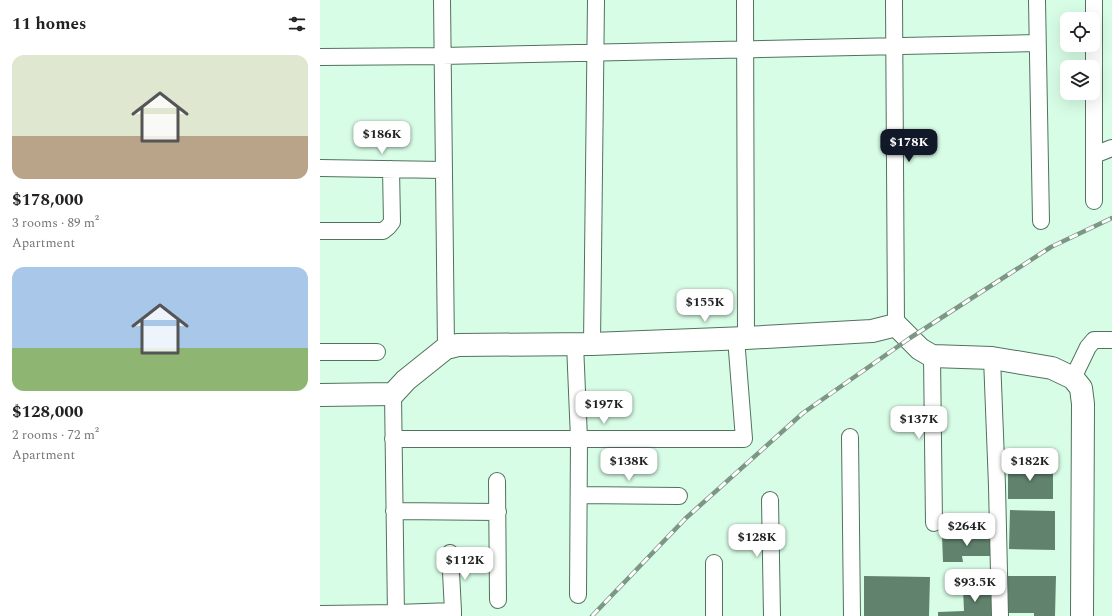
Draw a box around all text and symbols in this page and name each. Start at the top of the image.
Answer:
text: 11 homes [12,11,86,37]
map controls [1060,12,1100,100]
button: locate [1060,12,1100,52]
icon: filters [286,13,308,35]
button: layers [1060,60,1100,100]
icon: home [124,81,196,153]
pin: $186K [354,121,410,155]
text: $186K [362,124,402,144]
pin: $178K [881,129,937,163]
text: $178K [889,132,929,152]
text: $178,000 [12,187,83,213]
text: 3 rooms · 89 m² [12,213,99,233]
text: Apartment [12,233,75,253]
pin: $155K [677,289,733,323]
text: $155K [685,292,725,312]
icon: home [124,293,196,365]
pin: $197K [576,391,632,425]
text: $197K [584,394,624,414]
text: $128,000 [12,399,83,425]
pin: $137K [891,406,947,440]
text: $137K [899,409,939,429]
text: 2 rooms · 72 m² [12,425,99,445]
text: Apartment [12,445,75,465]
pin: $138K [601,448,657,482]
pin: $182K [1002,448,1058,482]
text: $138K [609,451,649,471]
text: $182K [1010,451,1050,471]
pin: $264K [939,513,995,547]
text: $264K [947,516,987,536]
pin: $128K [729,524,785,558]
text: $128K [737,527,777,547]
pin: $112K [437,547,493,581]
text: $112K [445,550,485,570]
pin: $93.5K [942,569,1008,603]
text: $93.5K [954,572,996,592]

